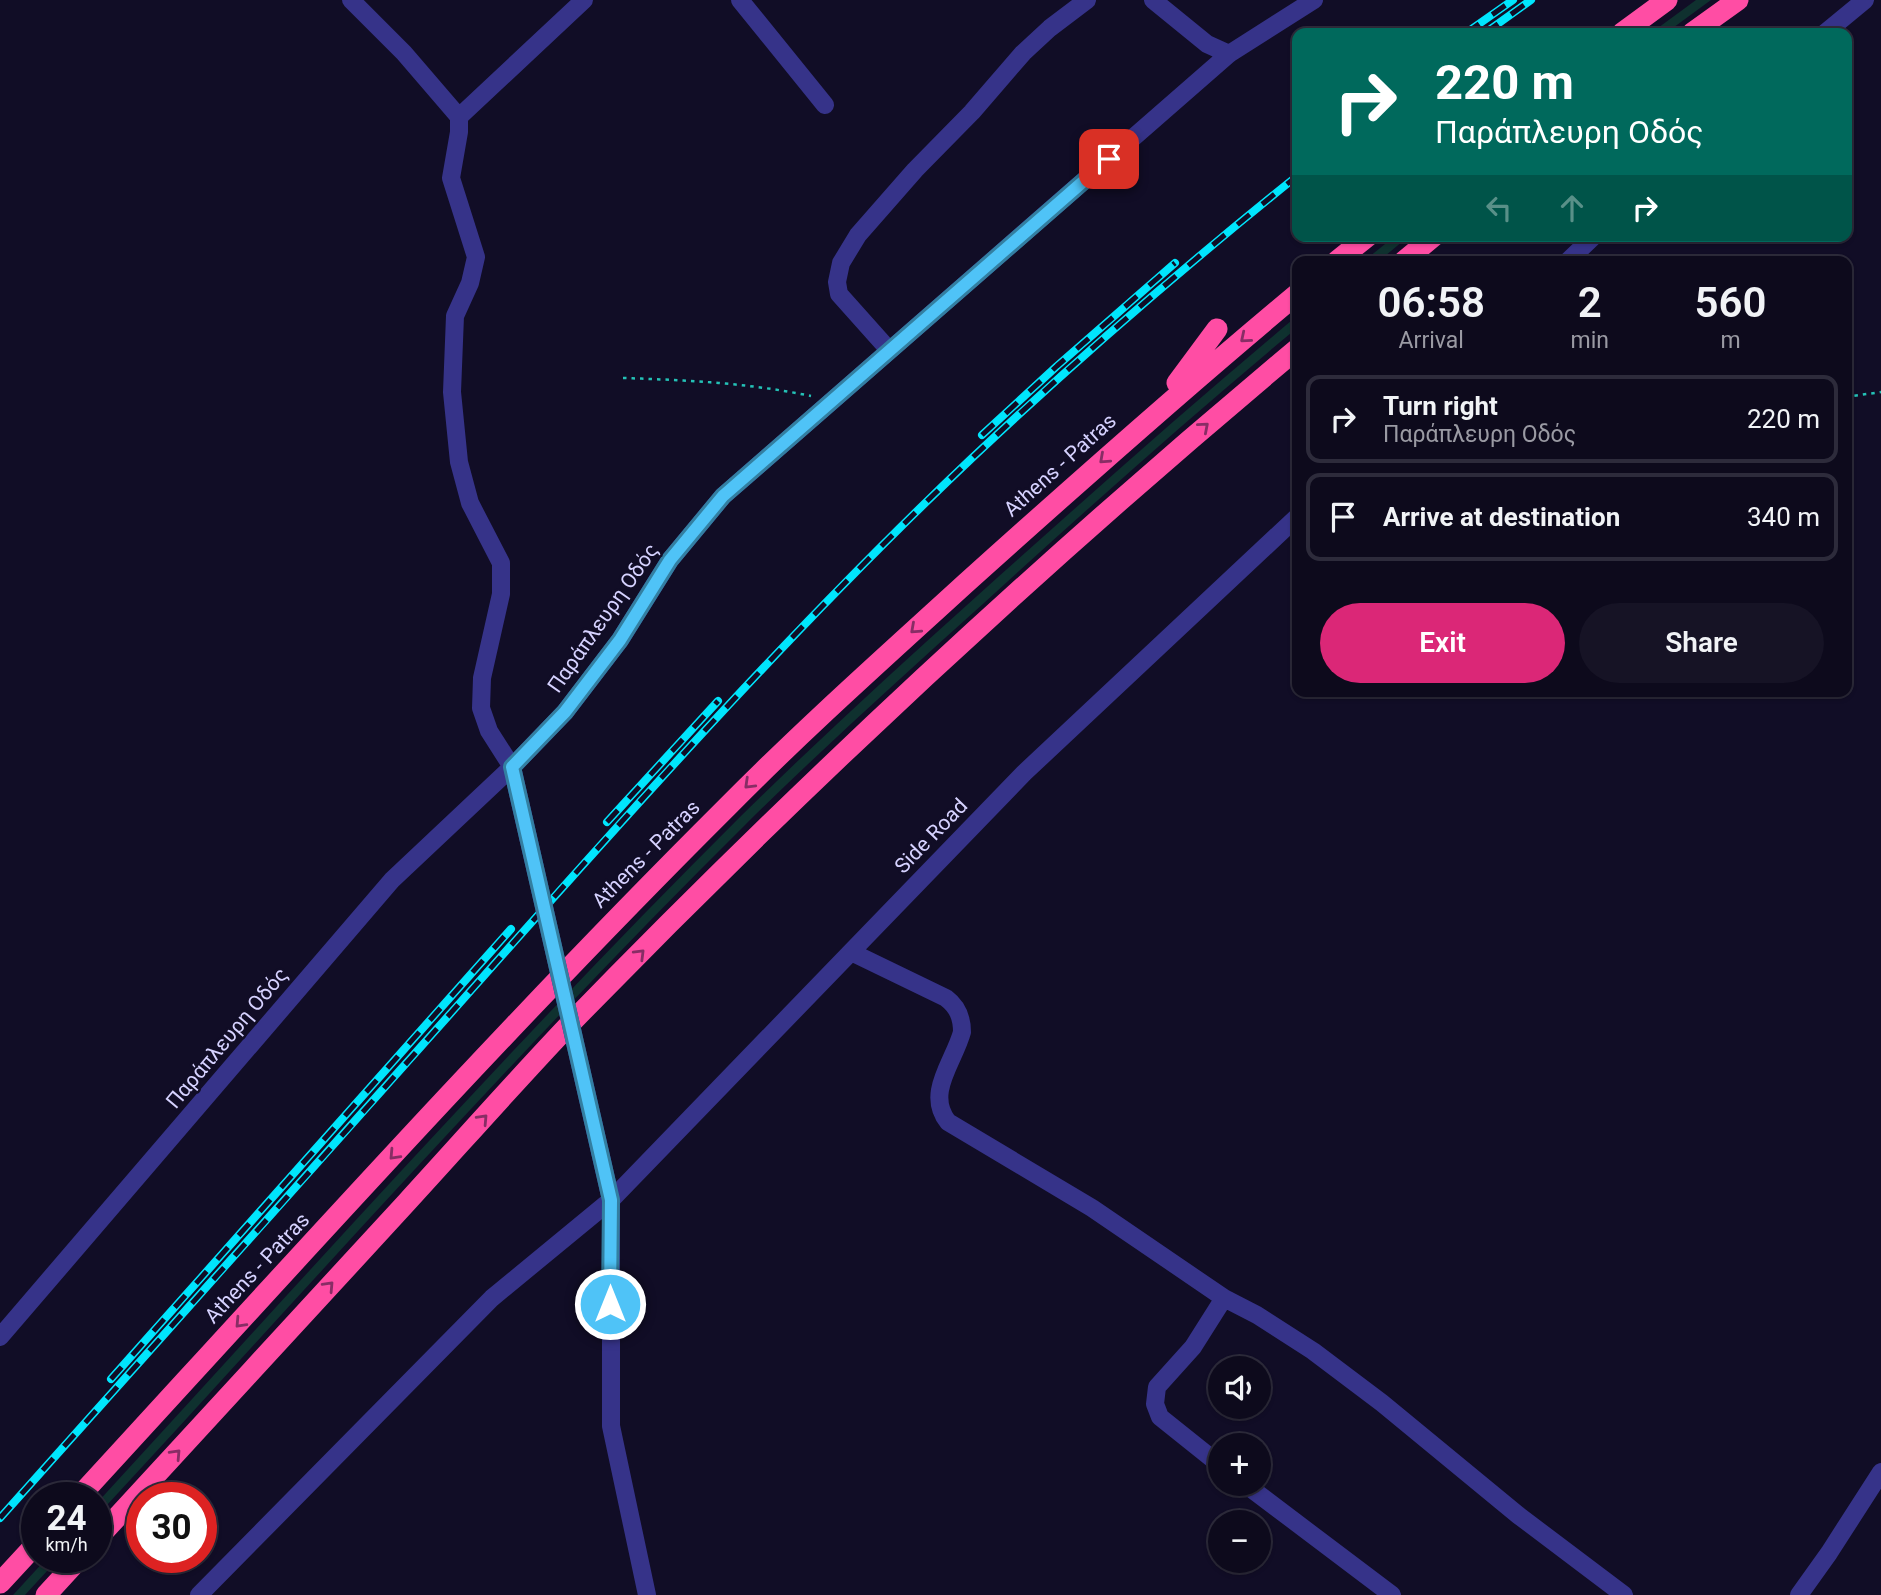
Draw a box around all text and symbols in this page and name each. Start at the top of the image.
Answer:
text: 220 m [1435,54,1574,111]
icon: right [1320,56,1411,147]
text: Παράπλευρη Οδός [1435,113,1704,151]
pin [1079,129,1139,189]
icon: arrive [1090,140,1128,178]
icon: left [1480,189,1518,227]
icon: ahead [1553,189,1591,227]
icon: right [1626,189,1664,227]
text: 06:58 [1378,278,1485,327]
text: 2 [1578,278,1602,327]
text: 560 [1694,278,1766,327]
text: Arrival [1399,327,1464,354]
text: min [1570,327,1609,354]
text: m [1720,327,1741,354]
one-way arrow [1240,330,1253,342]
text: Turn right [1383,391,1498,421]
icon: right [1324,400,1362,438]
text: 220 m [1747,404,1820,434]
street label: Athens - Patras [999,409,1121,521]
text: Παράπλευρη Οδός [1383,421,1576,448]
one-way arrow [1196,423,1209,435]
one-way arrow [1099,450,1112,463]
icon: arrive [1324,498,1362,536]
text: Arrive at destination [1383,502,1620,532]
text: 340 m [1747,502,1820,532]
street label: Παράπλευρη Οδός [543,539,663,697]
button: Exit [1320,603,1565,683]
button: Share [1579,603,1824,683]
one-way arrow [910,621,923,633]
one-way arrow [745,776,758,789]
street label: Side Road [890,794,972,878]
street label: Athens - Patras [587,795,705,913]
one-way arrow [632,949,645,962]
street label: Παράπλευρη Οδός [161,963,293,1113]
one-way arrow [475,1114,488,1127]
one-way arrow [389,1147,402,1160]
street label: Athens - Patras [200,1208,314,1328]
position arrow [573,1267,647,1341]
one-way arrow [321,1281,334,1294]
one-way arrow [235,1315,248,1328]
map controls [1208,1356,1271,1573]
button: sound [1208,1356,1271,1419]
button: + [1208,1433,1271,1496]
one-way arrow [167,1449,180,1462]
speed limit sign: 30 [126,1482,217,1573]
text: 24 [46,1498,87,1539]
button: − [1208,1510,1271,1573]
text: km/h [45,1534,88,1555]

